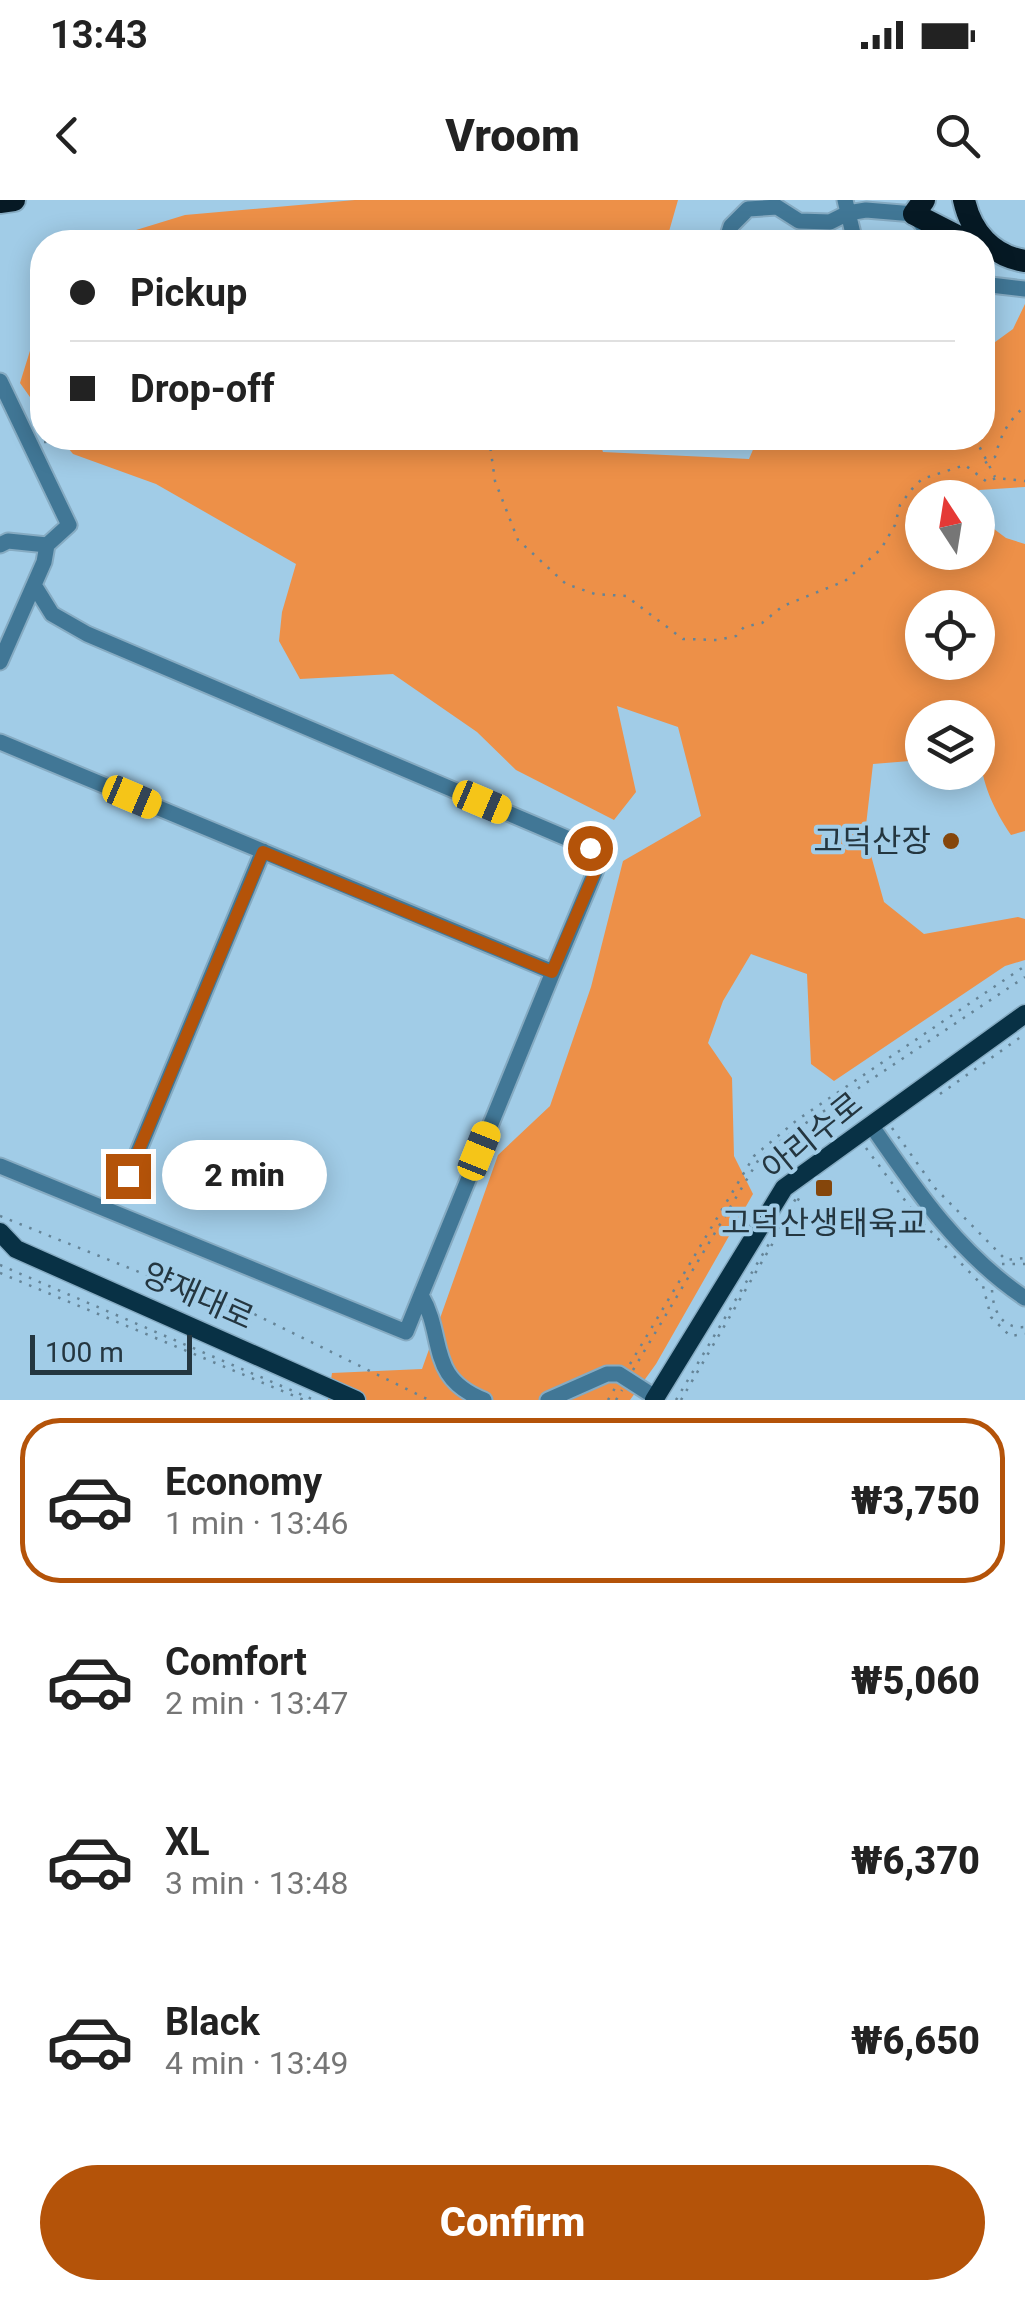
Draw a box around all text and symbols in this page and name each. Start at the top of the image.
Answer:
text: 13:43 [50,13,148,57]
icon: back [40,108,95,163]
icon: search [930,108,985,163]
text: Vroom [445,109,580,162]
text: Pickup [130,271,247,315]
text: Drop-off [130,367,275,411]
north arrow [905,480,995,570]
map controls [905,480,995,790]
button: locate [905,590,995,680]
button: layers [905,700,995,790]
car [99,771,165,823]
car [449,776,515,828]
place label: 고덕산장 [813,822,931,860]
route start [568,826,613,871]
marker: 고덕산장 [940,830,962,852]
street label: 아리수로 [754,1084,870,1188]
car [454,1118,504,1184]
callout: 2 min [163,1141,328,1211]
route end [106,1154,151,1199]
text: 2 min [204,1156,285,1194]
marker: 고덕산생태육교 [813,1177,835,1199]
place label: 고덕산생태육교 [721,1204,927,1242]
street label: 양재대로 [136,1255,260,1337]
scale bar [30,1330,192,1374]
text: 100 m [45,1336,124,1369]
icon: car [45,1456,135,1546]
text: Economy [165,1460,322,1504]
text: ₩3,750 [851,1479,980,1523]
text: 1 min · 13:46 [165,1504,348,1542]
icon: car [45,1636,135,1726]
text: Comfort [165,1640,307,1684]
text: ₩5,060 [851,1659,980,1703]
text: 2 min · 13:47 [165,1684,348,1722]
icon: car [45,1816,135,1906]
text: XL [165,1820,210,1864]
text: ₩6,370 [851,1839,980,1883]
text: 3 min · 13:48 [165,1864,348,1902]
icon: car [45,1996,135,2086]
text: Black [165,2000,260,2044]
text: ₩6,650 [851,2019,980,2063]
text: 4 min · 13:49 [165,2044,348,2082]
button: Confirm [40,2165,985,2280]

